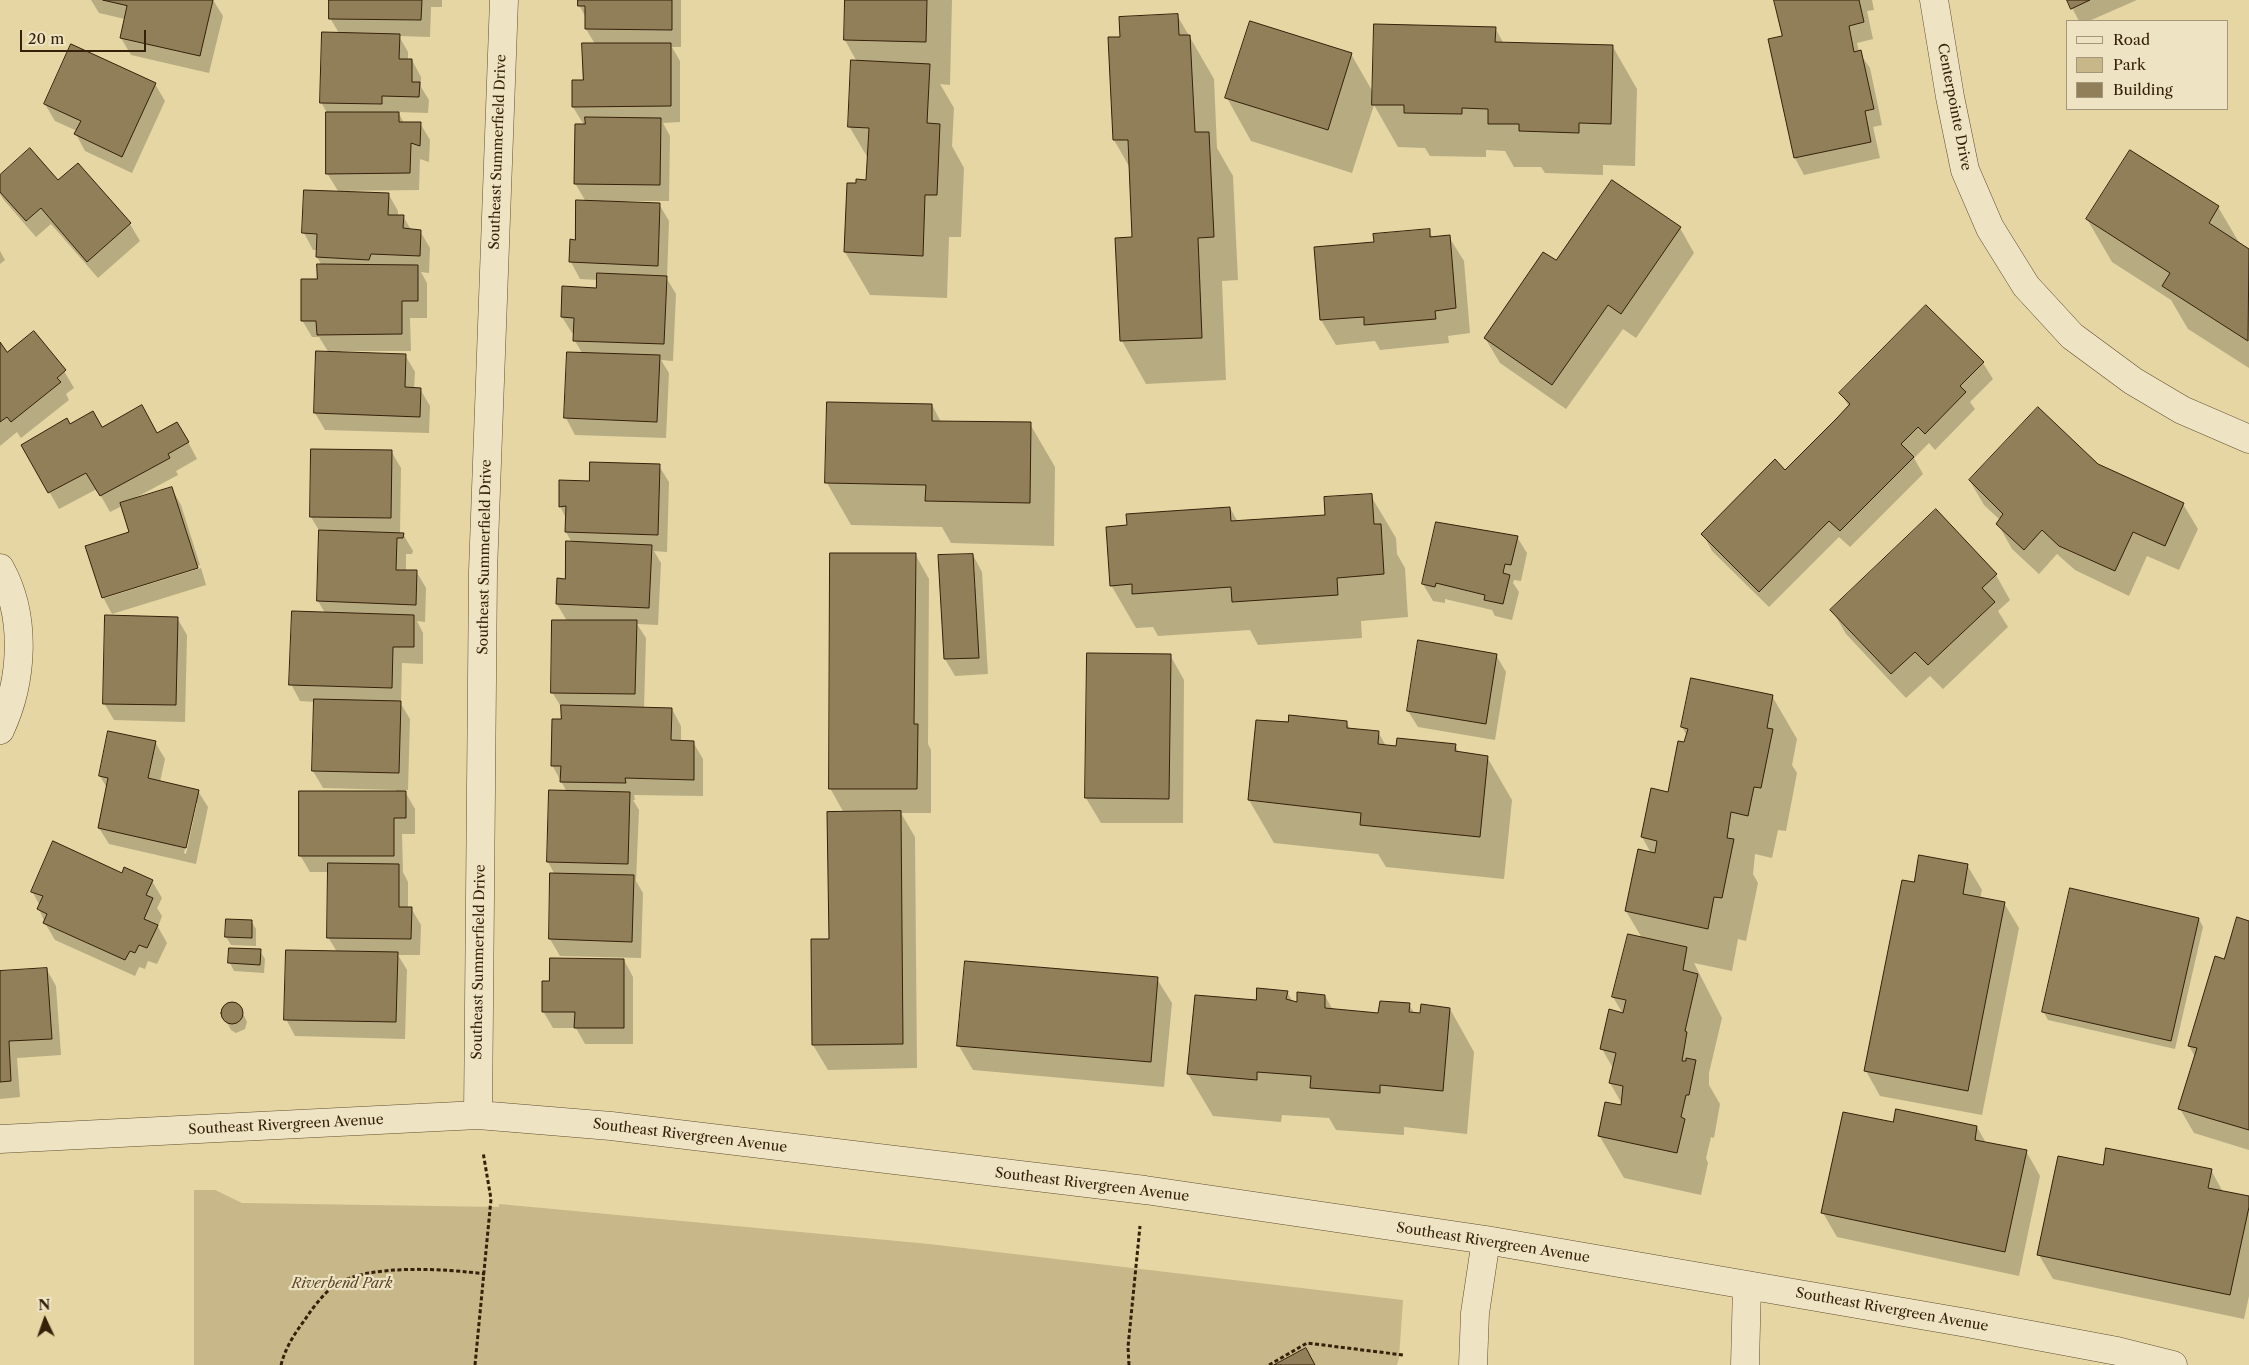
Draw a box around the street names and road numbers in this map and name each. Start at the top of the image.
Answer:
street label: Centerpointe Drive [1933,42,1975,172]
street label: Southeast Summerfield Drive [486,54,510,250]
street label: Southeast Summerfield Drive [475,459,495,655]
street label: Southeast Summerfield Drive [469,864,489,1060]
street label: Southeast Rivergreen Avenue [188,1111,384,1139]
street label: Southeast Rivergreen Avenue [592,1116,788,1156]
street label: Southeast Rivergreen Avenue [994,1165,1190,1205]
street label: Southeast Rivergreen Avenue [1395,1219,1591,1267]
street label: Southeast Rivergreen Avenue [1794,1285,1990,1335]

